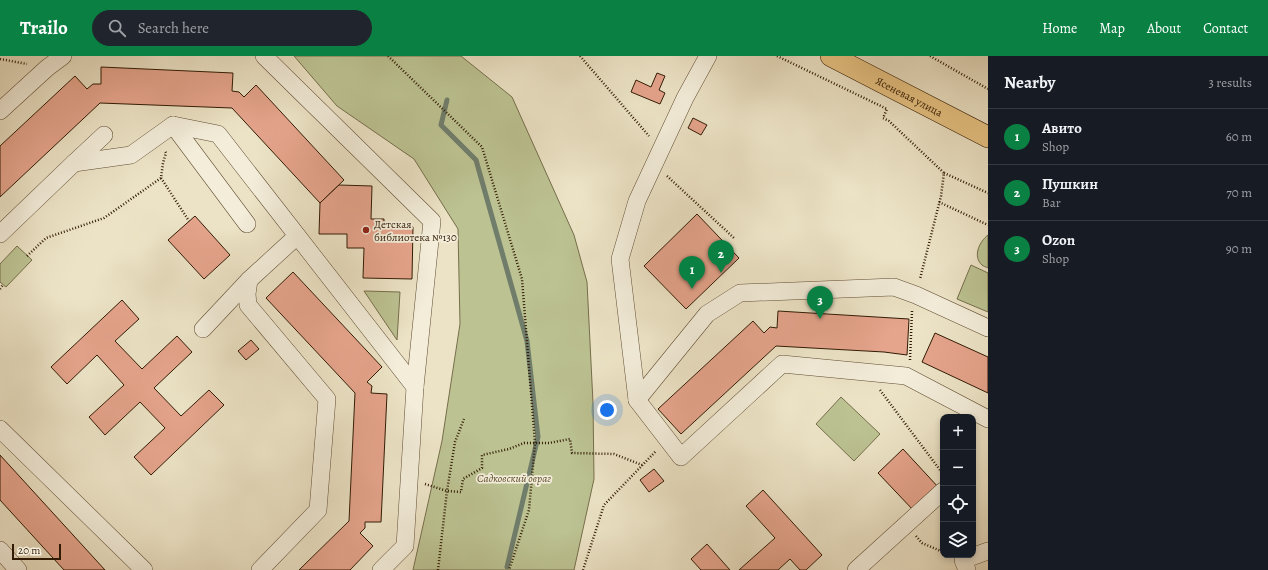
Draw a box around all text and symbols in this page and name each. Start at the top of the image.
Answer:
search box [92,10,372,46]
text: Trailo [20,15,68,41]
icon: search [106,17,128,39]
text: Search here [138,18,209,38]
text: Home [1042,19,1077,38]
text: Map [1099,19,1125,38]
text: About [1147,19,1181,38]
text: Contact [1203,19,1248,38]
text: Nearby [1004,71,1055,94]
street label: Ясеневая улица [873,73,946,120]
text: 3 results [1208,74,1252,91]
text: Авито [1042,118,1082,138]
text: 1 [1015,128,1019,145]
text: 60 m [1226,128,1252,145]
text: Shop [1042,138,1069,155]
text: Пушкин [1042,174,1098,194]
text: 2 [1014,184,1020,201]
text: 70 m [1226,184,1252,201]
text: Bar [1042,194,1061,211]
place label: Детская библиотека №130 [374,217,457,245]
marker: Детская библиотека №130 [361,225,371,235]
text: Ozon [1042,230,1075,250]
pin: 2 [708,240,734,273]
text: 3 [1014,240,1020,257]
text: 90 m [1226,240,1252,257]
text: Shop [1042,250,1069,267]
pin: 1 [679,256,705,289]
pin: 3 [807,286,833,319]
your location [597,400,617,420]
map controls [940,414,976,558]
button: + [940,414,976,450]
button: − [940,450,976,486]
park label: Садковский овраг [477,471,551,486]
button: locate [940,486,976,522]
button: layers [940,522,976,558]
scale bar [12,542,61,561]
text: 20 m [18,543,40,558]

